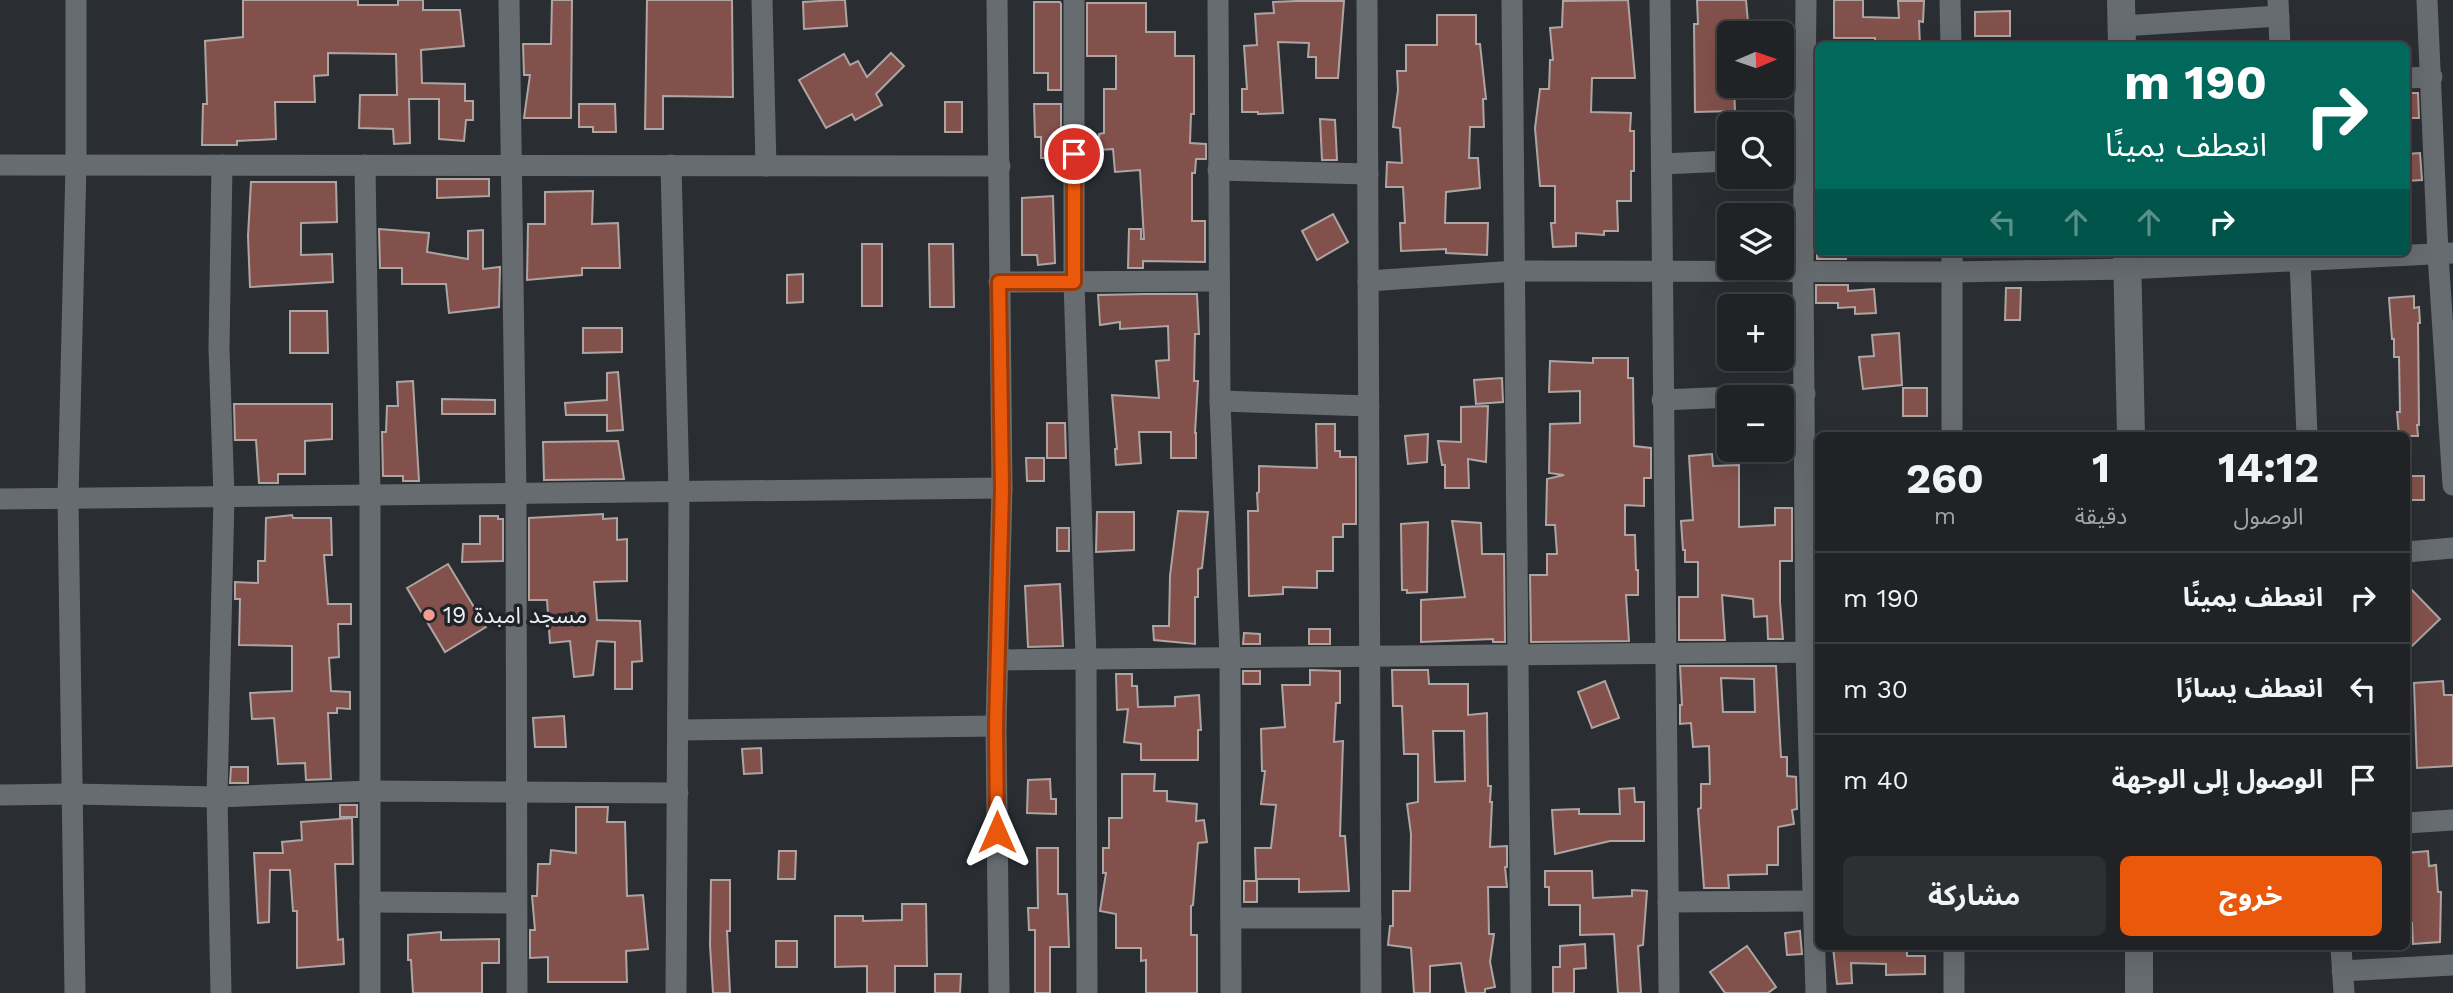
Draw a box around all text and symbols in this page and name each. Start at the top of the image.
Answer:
north arrow [1717,21,1794,98]
map controls [1717,21,1794,462]
text: 190 m [2124,53,2267,111]
icon: right [2291,70,2382,161]
button: search [1717,112,1794,189]
pin [1044,124,1104,184]
text: انعطف يمينًا [2105,126,2267,164]
icon: arrive [1055,135,1093,173]
button: layers [1717,203,1794,280]
icon: left [1984,203,2022,241]
icon: ahead [2057,203,2095,241]
icon: ahead [2130,203,2168,241]
icon: right [2203,203,2241,241]
button: + [1717,294,1794,371]
button: − [1717,385,1794,462]
text: 1 [2092,443,2110,492]
text: 14:12 [2218,443,2319,492]
text: 260 [1906,454,1984,503]
text: m [1934,503,1956,530]
text: دقيقة [2075,503,2127,530]
text: الوصول [2234,503,2304,530]
icon: right [2344,579,2382,617]
text: انعطف يمينًا [2183,582,2323,612]
text: 190 m [1843,583,1919,613]
place label: مسجد امبدة 19 [443,602,587,629]
marker: مسجد امبدة 19 [421,607,437,623]
icon: left [2344,670,2382,708]
text: انعطف يسارًا [2176,673,2323,703]
text: 30 m [1843,674,1908,704]
icon: arrive [2344,761,2382,799]
text: الوصول إلى الوجهة [2112,764,2323,794]
text: 40 m [1843,765,1909,795]
position arrow [960,795,1034,869]
button: مشاركة [1843,856,2106,936]
button: خروج [2120,856,2382,936]

